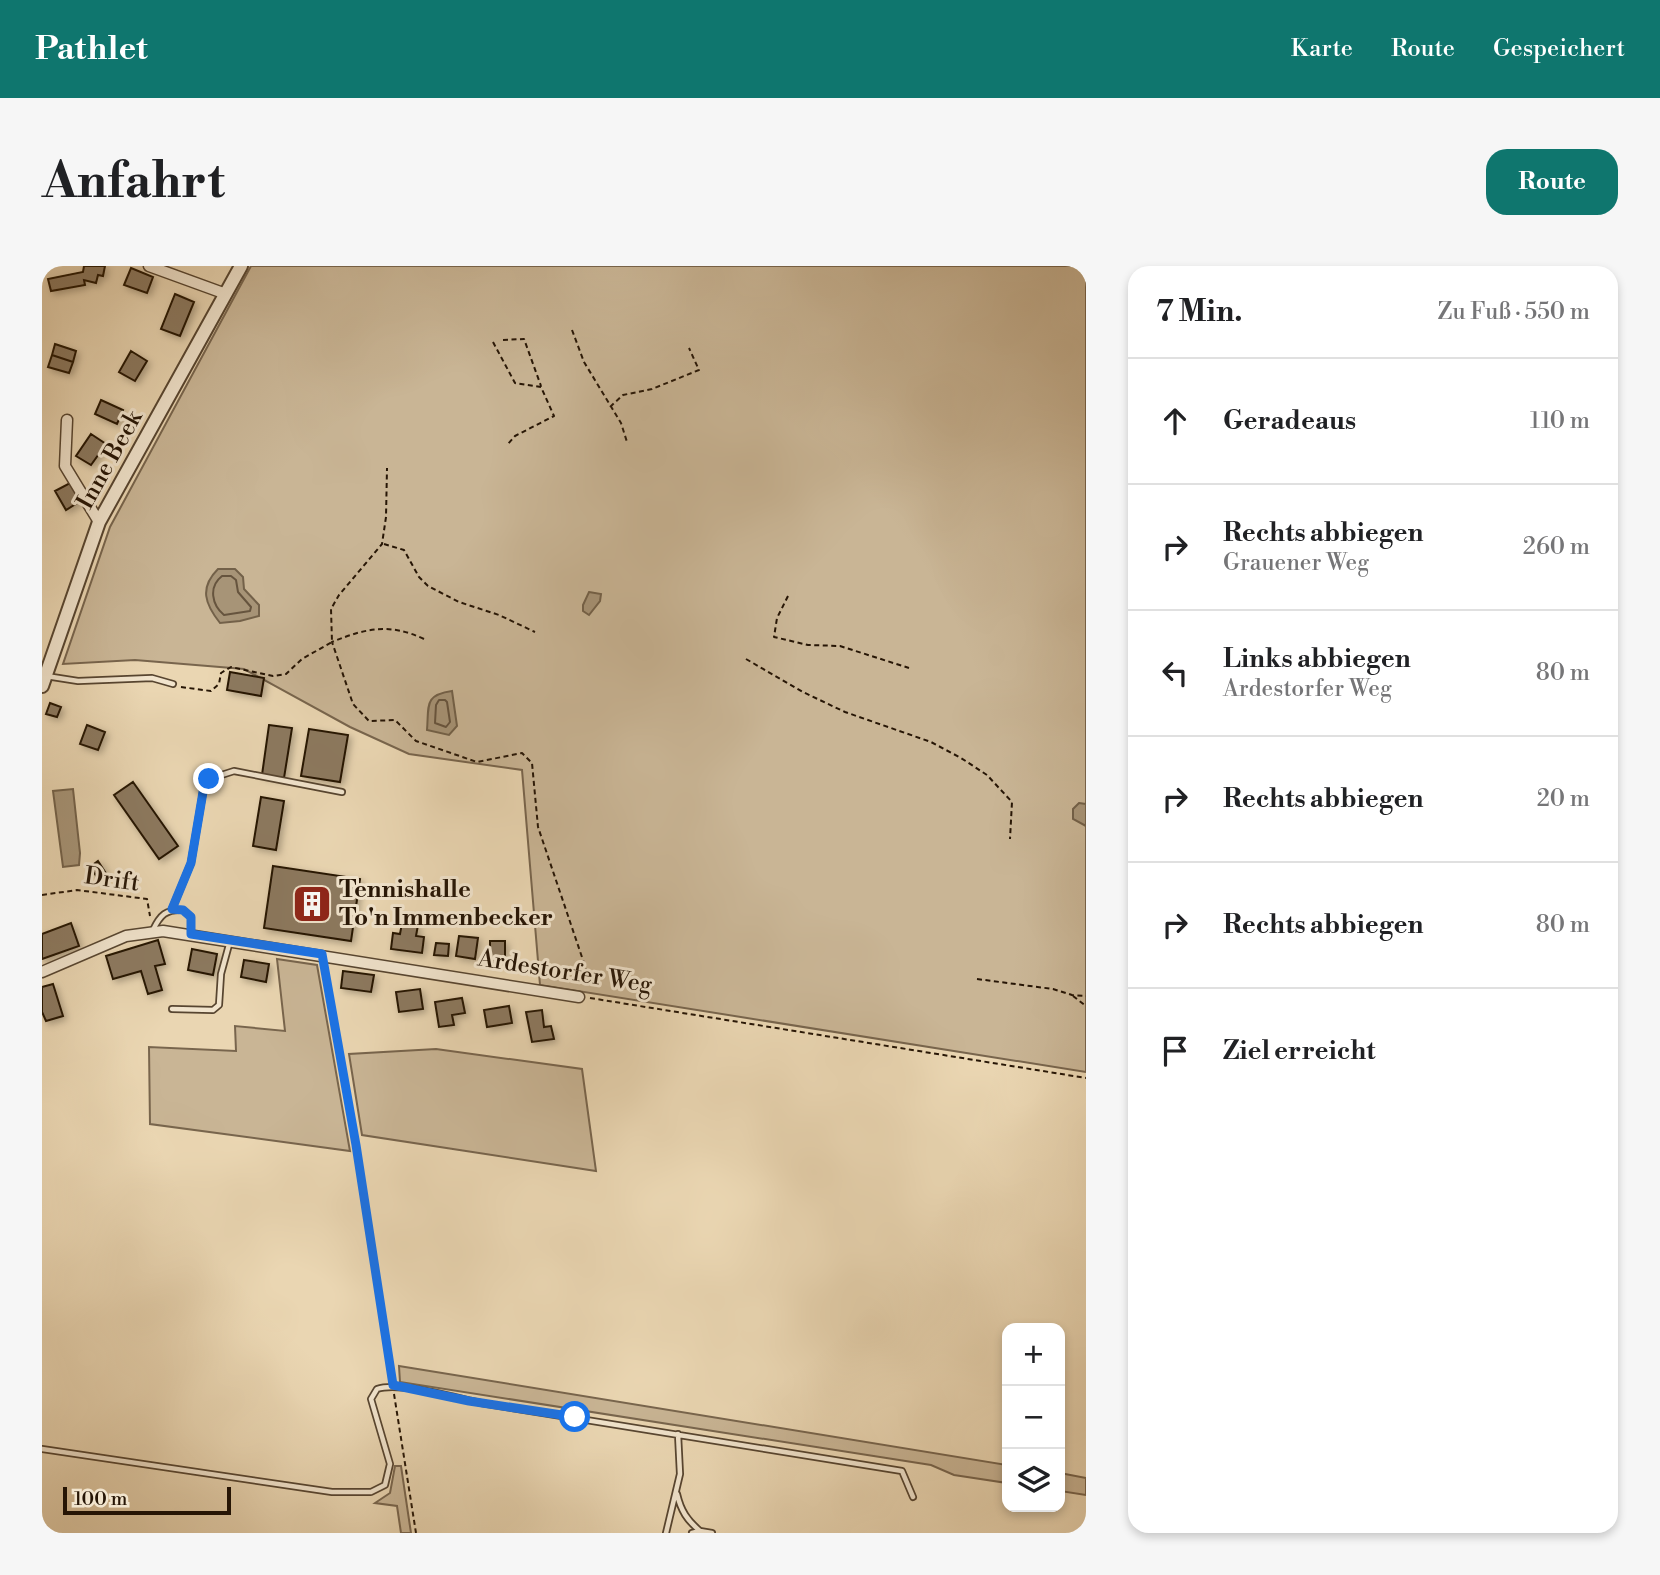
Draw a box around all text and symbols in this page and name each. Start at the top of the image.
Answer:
text: Pathlet [35,29,148,70]
text: Karte [1291,34,1353,64]
text: Route [1391,34,1455,64]
text: Gespeichert [1493,34,1625,64]
button: Route [1486,149,1618,215]
text: Anfahrt [42,152,225,213]
text: 7 Min. [1156,293,1243,331]
text: Zu Fuß · 550 m [1437,298,1590,326]
icon: ahead [1156,402,1194,440]
street label: Inne Beek [71,404,150,515]
text: Geradeaus [1223,405,1356,437]
text: 110 m [1530,407,1590,435]
text: Rechts abbiegen [1223,517,1423,549]
icon: right [1156,528,1194,566]
text: 260 m [1523,533,1590,561]
text: Grauener Weg [1223,549,1369,577]
text: Links abbiegen [1223,643,1411,675]
icon: left [1156,654,1194,692]
text: 80 m [1536,659,1590,687]
text: Ardestorfer Weg [1223,675,1392,703]
route end [193,763,224,794]
icon: right [1156,780,1194,818]
text: Rechts abbiegen [1223,783,1423,815]
text: 20 m [1537,785,1590,813]
street label: Drift [82,861,142,899]
place label: Tennishalle To'n Immenbecker [339,875,553,933]
building icon: Tennishalle To'n Immenbecker [291,883,333,925]
icon: right [1156,906,1194,944]
text: Rechts abbiegen [1223,909,1423,941]
text: 80 m [1536,911,1590,939]
street label: Ardestorfer Weg [475,943,655,1001]
icon: arrive [1156,1032,1194,1070]
text: Ziel erreicht [1223,1035,1375,1067]
map controls [1002,1323,1065,1512]
button: + [1002,1323,1065,1386]
button: − [1002,1386,1065,1449]
route start [559,1401,590,1432]
button: layers [1002,1449,1065,1512]
scale bar [63,1484,231,1516]
text: 100 m [74,1487,127,1511]

